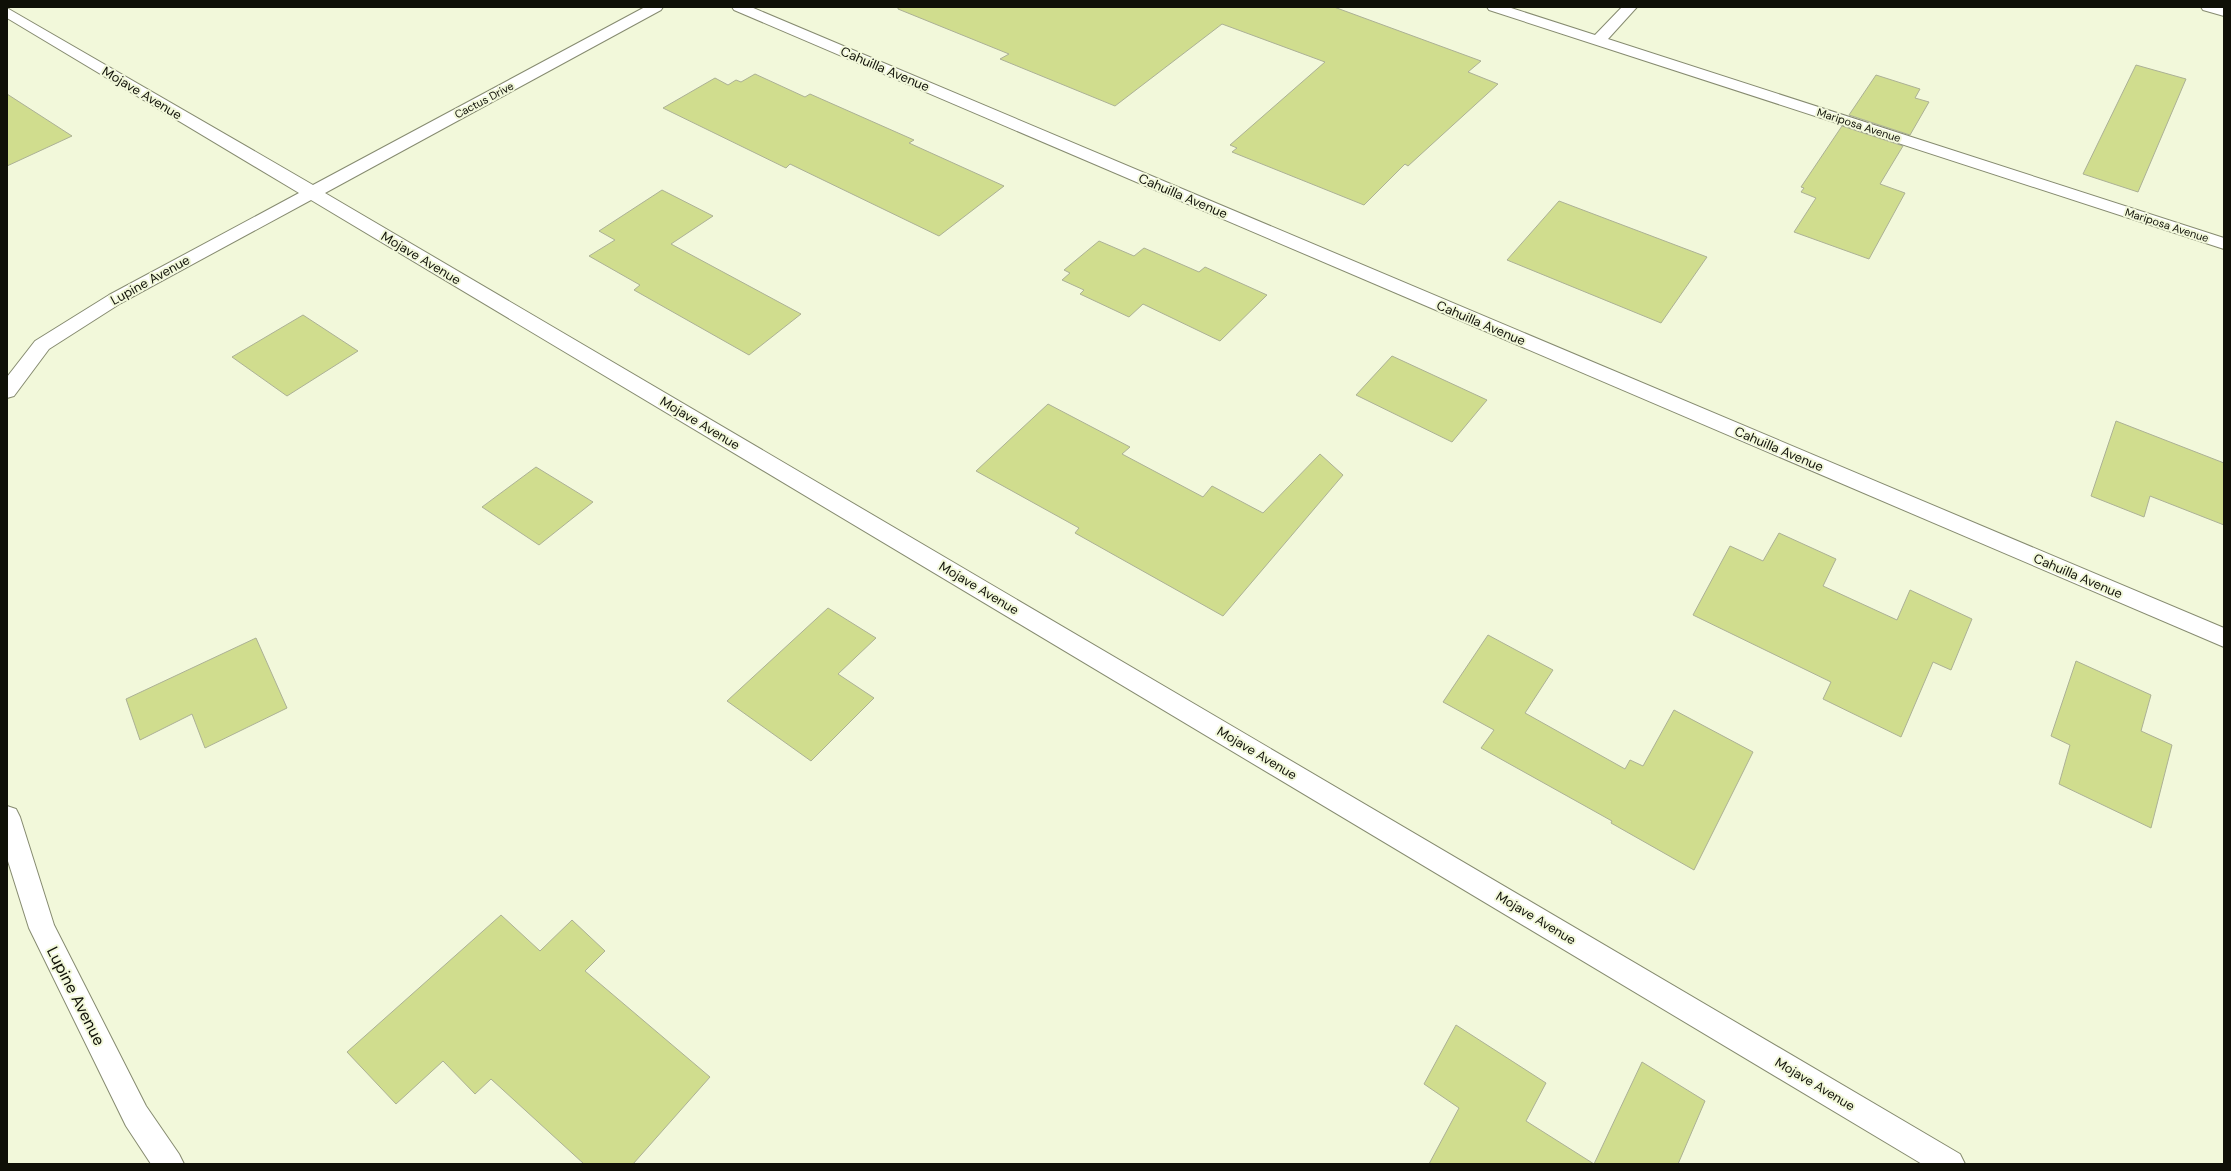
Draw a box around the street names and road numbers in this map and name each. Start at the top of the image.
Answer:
street label: Cahuilla Avenue [838,43,932,95]
street label: Mojave Avenue [99,62,185,124]
street label: Cactus Drive [452,79,516,121]
street label: Mariposa Avenue [1815,105,1903,145]
street label: Cahuilla Avenue [1136,170,1230,222]
street label: Mariposa Avenue [2123,205,2211,245]
street label: Mojave Avenue [378,227,464,289]
street label: Lupine Avenue [107,251,193,309]
street label: Cahuilla Avenue [1434,297,1528,349]
street label: Mojave Avenue [657,392,743,454]
street label: Cahuilla Avenue [1732,423,1826,475]
street label: Cahuilla Avenue [2031,550,2125,602]
street label: Mojave Avenue [936,557,1022,619]
street label: Mojave Avenue [1214,722,1300,784]
street label: Mojave Avenue [1493,887,1579,949]
street label: Lupine Avenue [42,943,110,1049]
street label: Mojave Avenue [1772,1053,1858,1115]

